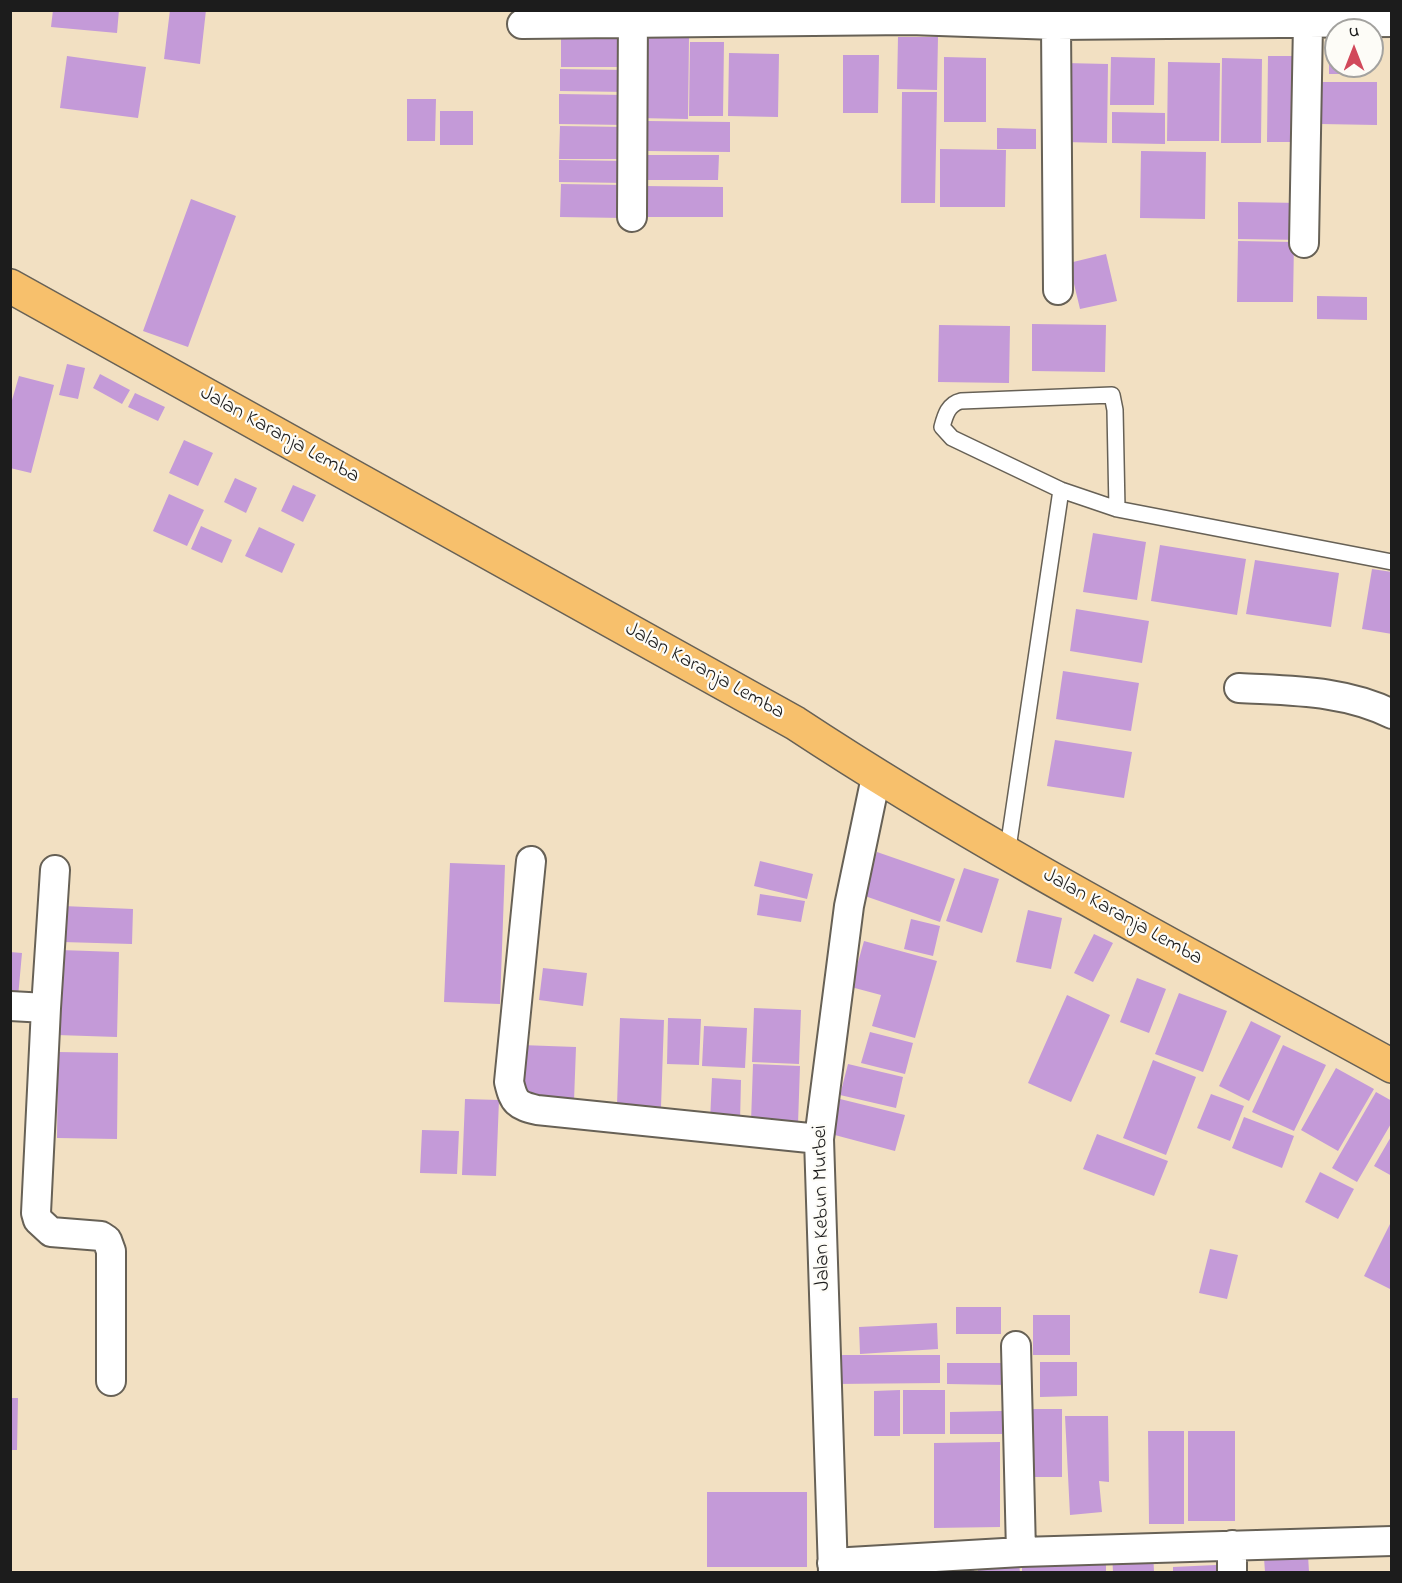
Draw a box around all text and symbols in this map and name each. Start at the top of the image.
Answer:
north arrow [1324,18,1384,78]
text: U [1349,20,1359,44]
street label: Jalan Karanja Lemba [195,382,363,490]
street label: Jalan Karanja Lemba [620,618,788,726]
street label: Jalan Karanja Lemba [1038,864,1206,972]
street label: Jalan Kebun Murbei [809,1125,837,1291]

